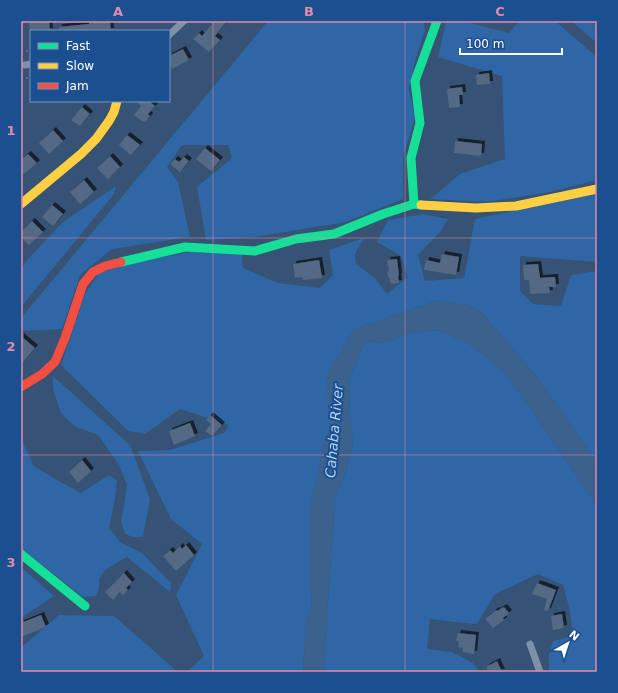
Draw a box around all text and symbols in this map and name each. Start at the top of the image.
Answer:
text: A [113,4,123,19]
text: B [304,4,314,19]
text: C [495,4,505,19]
legend [30,30,170,102]
scale bar [460,30,562,56]
text: 100 m [466,37,504,51]
text: Fast [66,39,90,53]
text: Slow [66,59,94,73]
text: Jam [65,79,89,93]
text: 1 [6,123,16,138]
text: 2 [6,339,16,354]
water label: Cahaba River [322,382,346,479]
text: 3 [6,555,16,570]
north arrow [548,623,588,663]
text: N [566,628,582,644]

